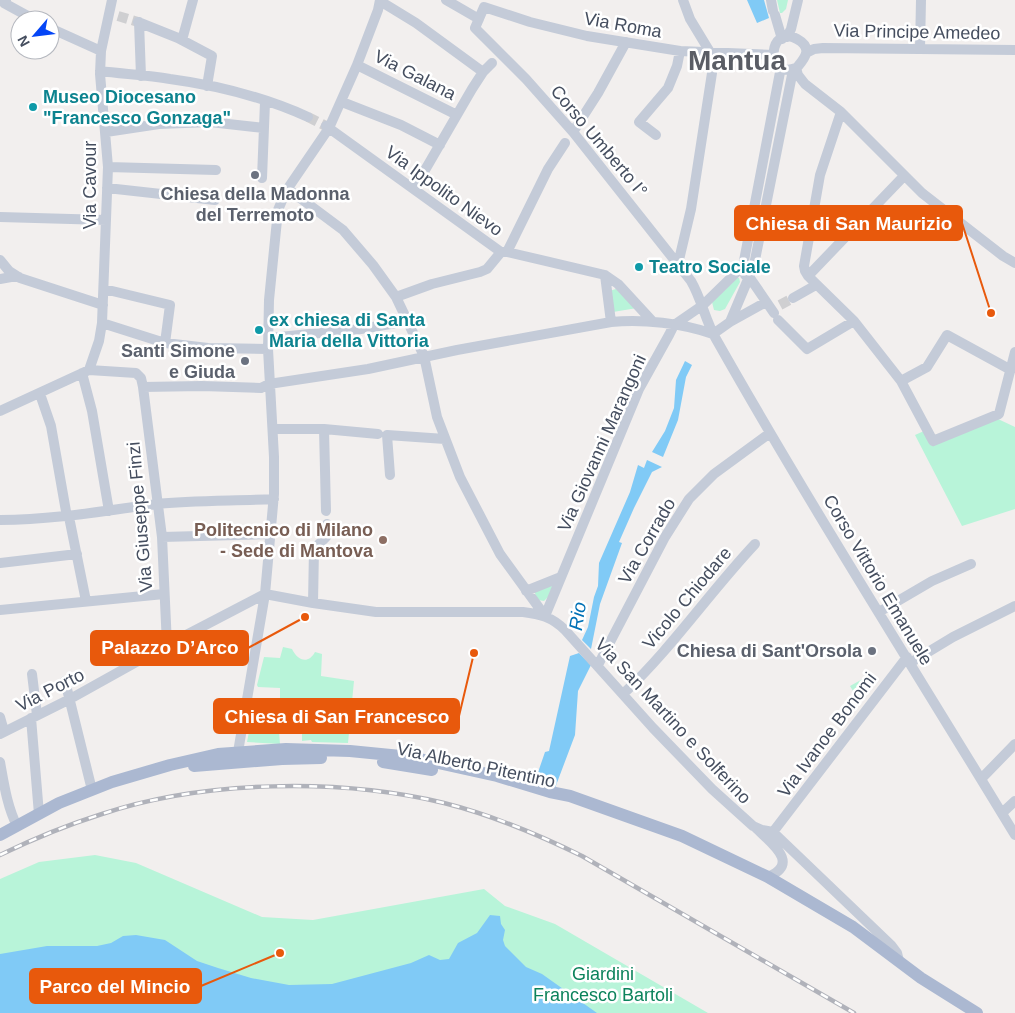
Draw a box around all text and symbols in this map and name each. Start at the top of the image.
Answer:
street label: Via Roma [583,8,664,42]
north arrow [10,10,60,60]
street label: Via Principe Amedeo [833,21,1001,43]
text: N [14,33,33,49]
district label: Mantua [688,45,786,76]
street label: Via Galana [371,46,460,105]
street label: Corso Umberto I° [547,81,651,201]
place label: Museo Diocesano "Francesco Gonzaga" [43,87,231,128]
marker: Museo Diocesano "Francesco Gonzaga" [27,101,39,113]
street label: Via Cavour [80,141,100,229]
street label: Via Ippolito Nievo [382,142,506,240]
marker: Chiesa della Madonna del Terremoto [249,169,261,181]
place label: Chiesa della Madonna del Terremoto [160,184,351,225]
callout: Chiesa di San Maurizio [735,206,962,240]
text: Chiesa di San Maurizio [746,213,952,234]
place label: Teatro Sociale [649,257,771,277]
marker: Teatro Sociale [633,261,645,273]
place label: ex chiesa di Santa Maria della Vittoria [269,310,430,351]
marker: ex chiesa di Santa Maria della Vittoria [253,324,265,336]
place label: Santi Simone e Giuda [121,341,236,382]
street label: Via Giovanni Marangoni [554,351,650,535]
marker: Santi Simone e Giuda [239,355,251,367]
street label: Via Giuseppe Finzi [123,441,157,593]
street label: Corso Vittorio Emanuele [819,491,937,669]
street label: Via Corrado [614,495,680,587]
place label: Politecnico di Milano - Sede di Mantova [194,520,374,561]
marker: Politecnico di Milano - Sede di Mantova [377,534,389,546]
street label: Vicolo Chiodare [639,543,735,653]
water label: Rio [565,600,590,632]
callout: Palazzo D’Arco [91,631,248,665]
street label: Via San Martino e Solferino [591,634,755,808]
text: Palazzo D’Arco [101,637,239,658]
place label: Chiesa di Sant'Orsola [677,641,863,661]
marker: Chiesa di Sant'Orsola [866,645,878,657]
street label: Via Porto [13,664,87,716]
street label: Via Ivanoe Bonomi [774,669,880,801]
callout: Chiesa di San Francesco [214,699,459,733]
text: Chiesa di San Francesco [225,706,449,727]
street label: Via Alberto Pitentino [395,738,557,792]
park label: Giardini Francesco Bartoli [533,964,673,1005]
callout: Parco del Mincio [30,969,201,1003]
text: Parco del Mincio [40,976,190,997]

